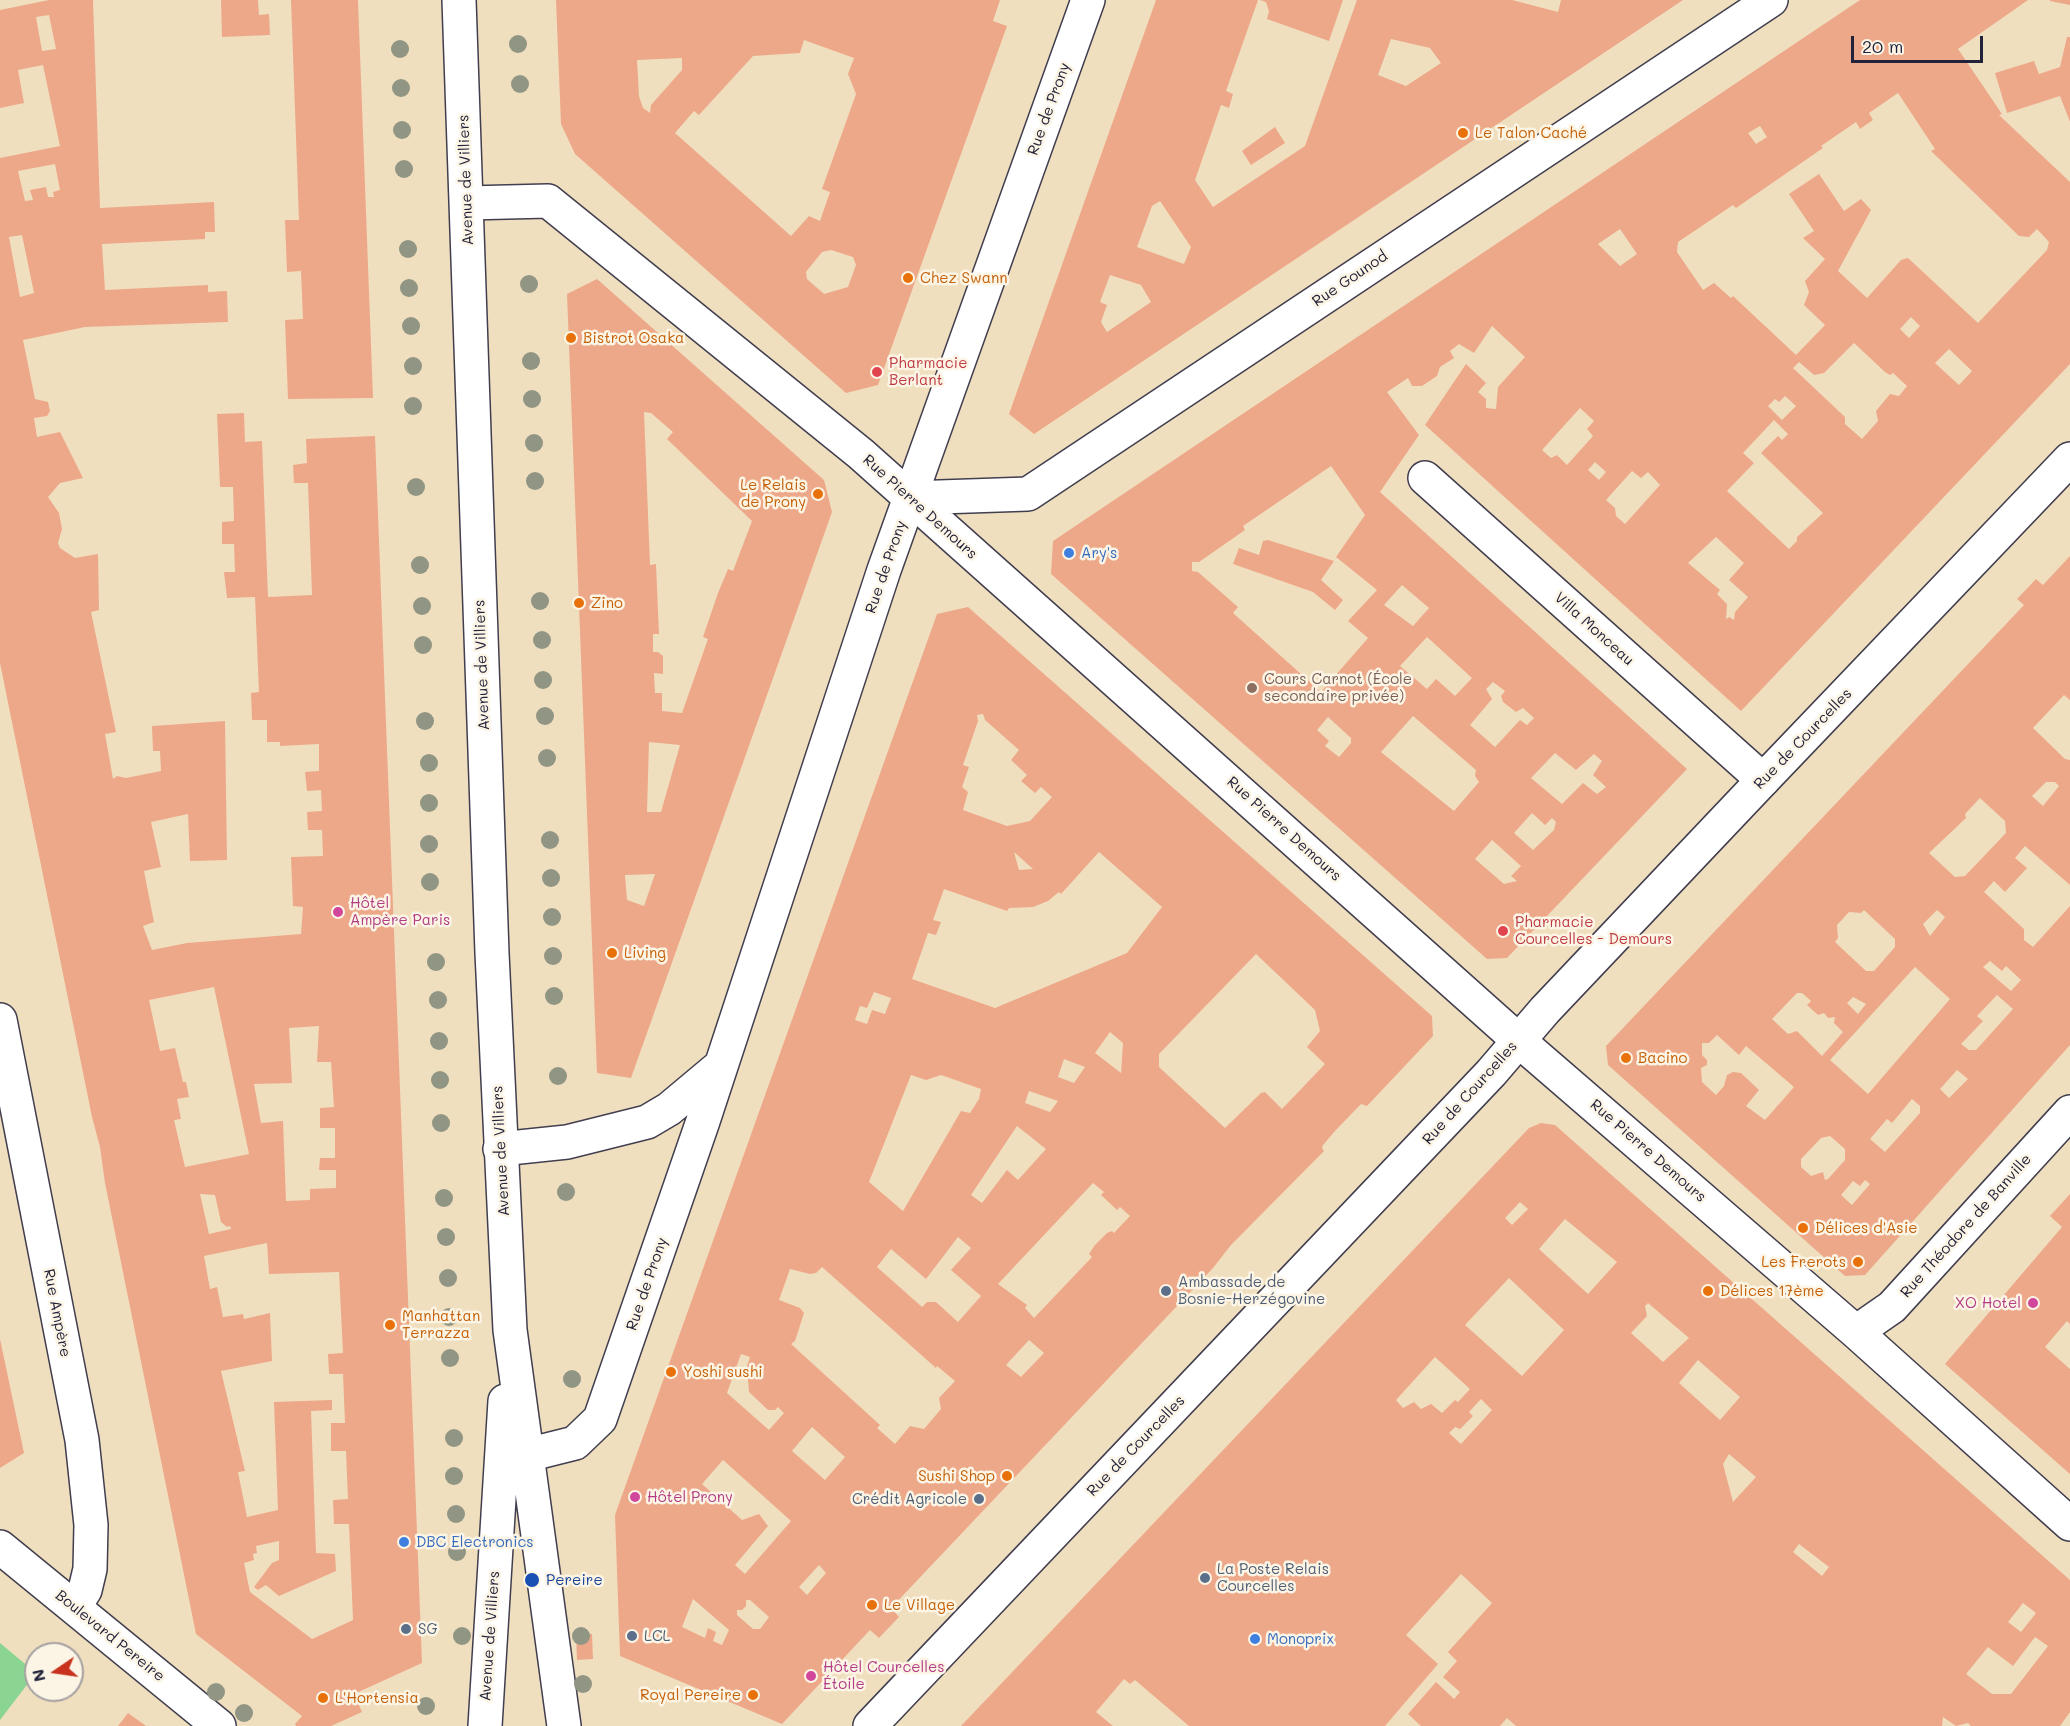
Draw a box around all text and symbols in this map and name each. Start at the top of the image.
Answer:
scale bar [1854,24,1986,62]
text: 20 m [1862,34,1903,58]
street label: Rue de Prony [1024,60,1074,158]
street label: Avenue de Villiers [455,114,477,246]
place label: Le Talon Caché [1475,124,1587,142]
marker: Le Talon Caché [1456,126,1470,140]
street label: Rue Gounod [1309,247,1391,311]
place label: Chez Swann [920,269,1008,287]
marker: Chez Swann [901,271,915,285]
place label: Bistrot Osaka [583,329,684,347]
marker: Bistrot Osaka [564,331,578,345]
place label: Pharmacie Berlant [889,354,967,389]
marker: Pharmacie Berlant [870,365,884,379]
street label: Rue Pierre Demours [859,451,981,563]
place label: Le Relais de Prony [740,476,806,511]
marker: Le Relais de Prony [811,487,825,501]
street label: Rue de Prony [862,518,910,616]
place label: Ary's [1081,544,1117,562]
marker: Ary's [1062,546,1076,560]
street label: Villa Monceau [1551,589,1637,669]
place label: Zino [591,594,623,612]
marker: Zino [572,596,586,610]
street label: Avenue de Villiers [471,599,493,731]
place label: Cours Carnot (École secondaire privée) [1264,670,1412,705]
marker: Cours Carnot (École secondaire privée) [1245,681,1259,695]
street label: Rue de Courcelles [1750,685,1856,793]
street label: Rue Pierre Demours [1223,773,1345,885]
place label: Hôtel Ampère Paris [350,894,450,929]
marker: Hôtel Ampère Paris [331,905,345,919]
place label: Pharmacie Courcelles - Demours [1515,913,1672,948]
marker: Pharmacie Courcelles - Demours [1496,924,1510,938]
place label: Living [624,944,666,962]
marker: Living [605,946,619,960]
street label: Rue de Courcelles [1419,1038,1521,1148]
place label: Bacino [1638,1049,1687,1067]
marker: Bacino [1619,1051,1633,1065]
street label: Avenue de Villiers [489,1085,513,1217]
street label: Rue Pierre Demours [1586,1096,1710,1206]
street label: Rue Théodore de Banville [1897,1151,2035,1301]
place label: Délices d'Asie [1815,1219,1918,1237]
marker: Délices d'Asie [1796,1221,1810,1235]
street label: Rue de Prony [623,1235,671,1333]
place label: Les Frerots [1761,1253,1846,1271]
marker: Les Frerots [1851,1255,1865,1269]
street label: Rue Ampère [40,1267,74,1359]
place label: Ambassade de Bosnie-Herzégovine [1178,1273,1325,1308]
place label: Délices 17ème [1720,1282,1824,1300]
marker: Ambassade de Bosnie-Herzégovine [1159,1284,1173,1298]
marker: Délices 17ème [1701,1284,1715,1298]
place label: XO Hotel [1955,1294,2021,1312]
marker: XO Hotel [2026,1296,2040,1310]
place label: Manhattan Terrazza [402,1307,480,1342]
marker: Manhattan Terrazza [383,1318,397,1332]
place label: Yoshi sushi [683,1363,763,1381]
marker: Yoshi sushi [664,1365,678,1379]
street label: Rue de Courcelles [1083,1392,1189,1500]
place label: Sushi Shop [918,1467,995,1485]
marker: Sushi Shop [1000,1469,1014,1483]
place label: Hôtel Prony [647,1488,733,1506]
marker: Hôtel Prony [628,1490,642,1504]
place label: Crédit Agricole [852,1490,967,1508]
marker: Crédit Agricole [972,1492,986,1506]
place label: DBC Electronics [416,1533,534,1551]
marker: DBC Electronics [397,1535,411,1549]
place label: La Poste Relais Courcelles [1217,1560,1329,1595]
street label: Avenue de Villiers [476,1570,504,1702]
marker: Pereire [523,1571,541,1589]
place label: Pereire [546,1571,603,1589]
marker: La Poste Relais Courcelles [1198,1571,1212,1585]
street label: Boulevard Pereire [52,1586,168,1686]
place label: Le Village [884,1596,955,1614]
marker: Le Village [865,1598,879,1612]
place label: SG [418,1620,438,1638]
marker: SG [399,1622,413,1636]
place label: LCL [644,1627,670,1645]
marker: LCL [625,1629,639,1643]
place label: Monoprix [1267,1630,1334,1648]
marker: Monoprix [1248,1632,1262,1646]
north arrow [24,1642,84,1702]
place label: Hôtel Courcelles Étoile [823,1658,945,1693]
text: N [26,1667,50,1684]
marker: Hôtel Courcelles Étoile [804,1669,818,1683]
place label: Royal Pereire [640,1686,741,1704]
marker: Royal Pereire [746,1688,760,1702]
place label: L'Hortensia [335,1689,419,1707]
marker: L'Hortensia [316,1691,330,1705]

